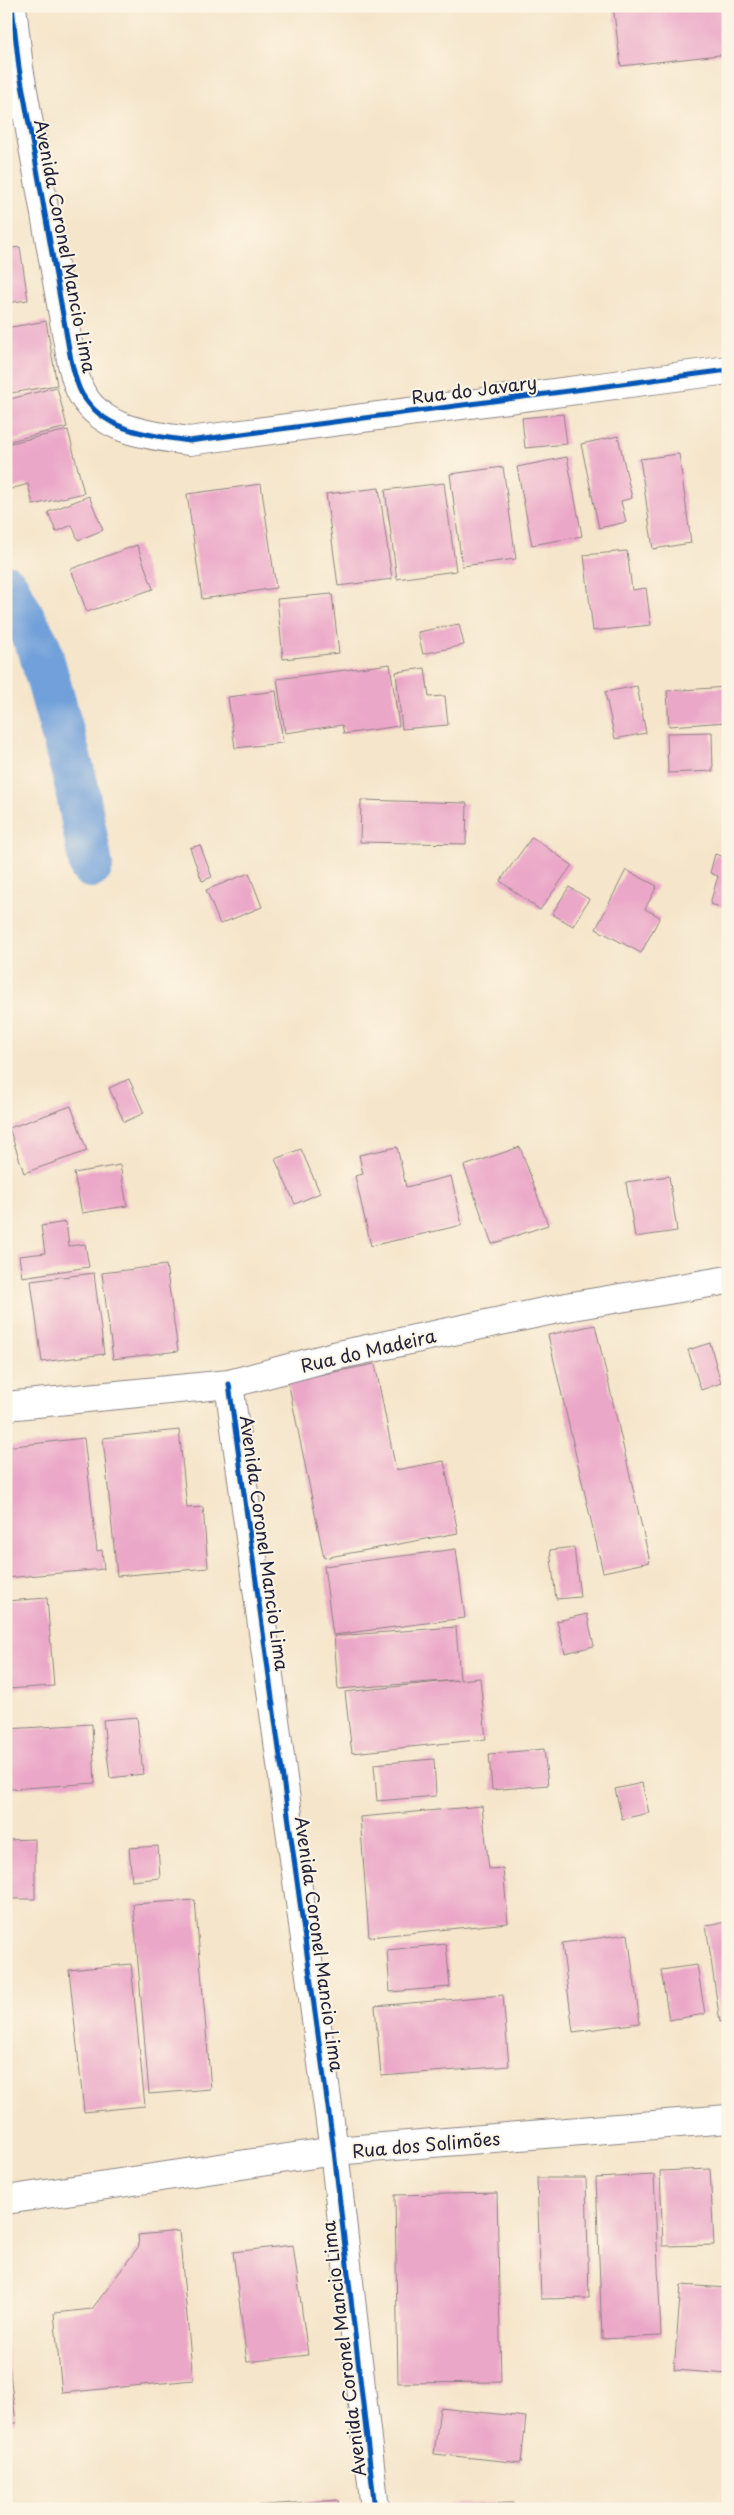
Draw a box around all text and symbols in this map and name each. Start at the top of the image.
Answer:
street label: Avenida Coronel Mancio Lima [28,117,104,376]
street label: Rua do Javary [410,368,538,410]
street label: Rua do Madeira [298,1321,439,1379]
street label: Avenida Coronel Mancio Lima [234,1414,296,1673]
street label: Avenida Coronel Mancio Lima [289,1815,351,2074]
street label: Rua dos Solimões [351,2124,501,2164]
street label: Avenida Coronel Mancio Lima [314,2219,372,2478]

